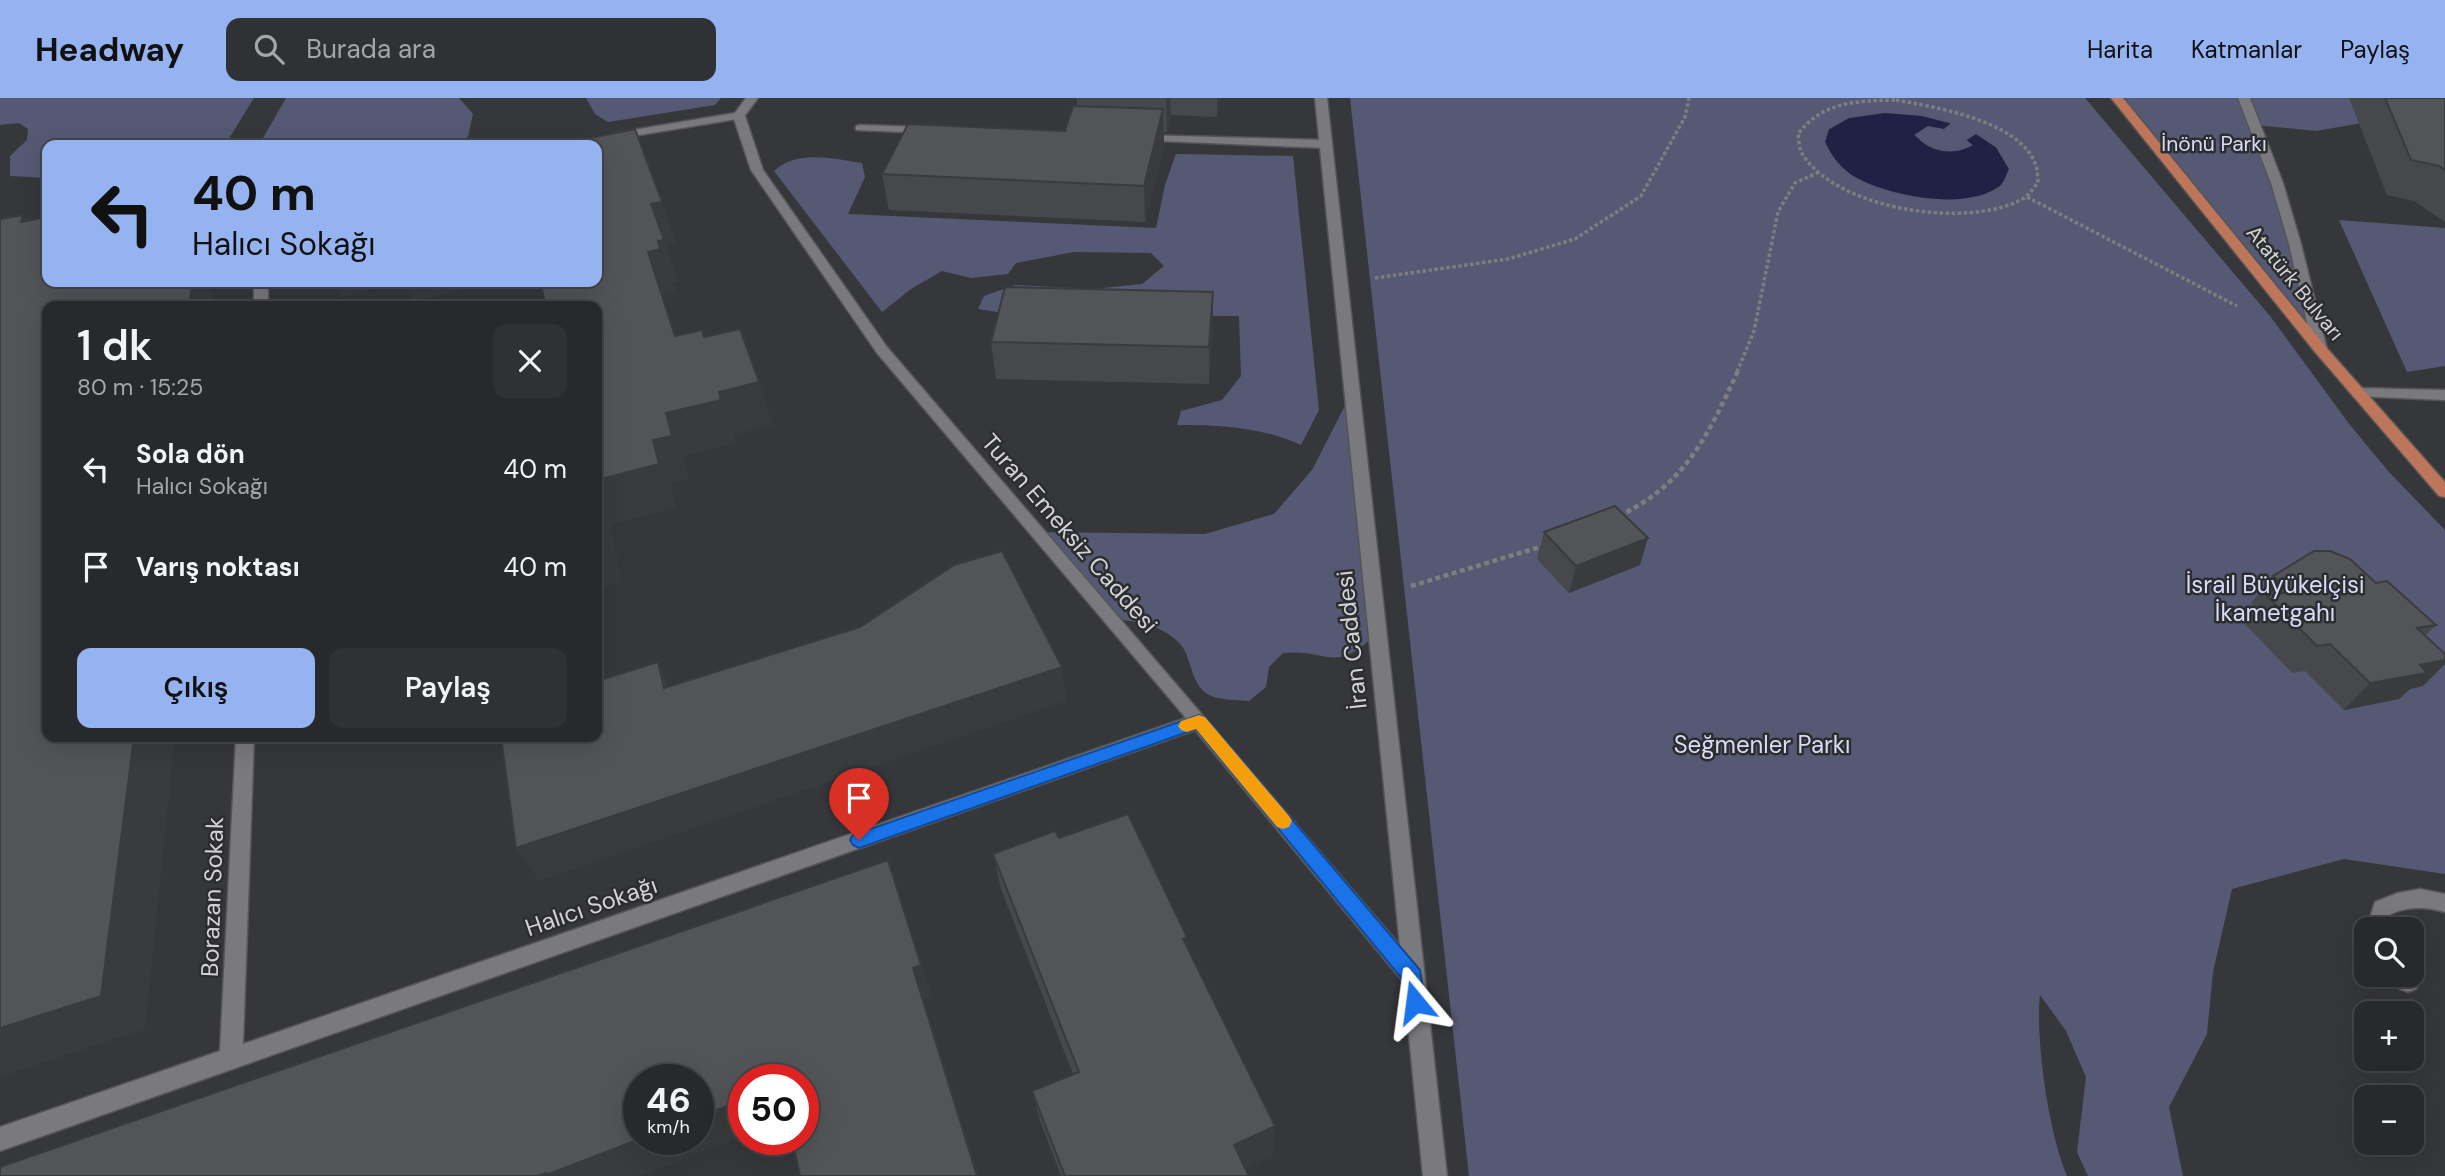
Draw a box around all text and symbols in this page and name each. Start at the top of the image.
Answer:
search box [226,18,716,81]
text: Headway [35,28,184,71]
icon: search [250,30,288,68]
text: Burada ara [306,32,436,66]
text: Harita [2087,34,2153,65]
text: Katmanlar [2191,34,2302,65]
text: Paylaş [2340,34,2410,65]
park label: İnönü Parkı [2161,130,2267,158]
text: 40 m [192,161,316,225]
icon: left [77,168,168,259]
street label: Atatürk Bulvarı [2240,220,2350,346]
text: Halıcı Sokağı [192,223,375,265]
text: 1 dk [77,318,152,373]
button: close [493,324,567,398]
text: 80 m · 15:25 [77,372,203,402]
street label: Turan Emeksiz Caddesi [975,427,1165,639]
text: Sola dön [136,437,245,471]
icon: left [77,450,115,488]
text: 40 m [503,452,567,486]
text: Halıcı Sokağı [136,471,268,501]
icon: arrive [77,548,115,586]
text: Varış noktası [136,550,300,584]
text: 40 m [503,550,567,584]
street label: İran Caddesi [1328,569,1374,711]
park label: İsrail Büyükelçisi İkametgahı [2186,569,2364,628]
button: Çıkış [77,648,315,728]
button: Paylaş [329,648,567,728]
park label: Seğmenler Parkı [1674,729,1850,760]
pin [829,768,889,840]
icon: arrive [840,779,878,817]
street label: Borazan Sokak [194,816,230,978]
street label: Halıcı Sokağı [521,869,661,943]
map controls [2354,917,2424,1155]
button: search [2354,917,2424,987]
position arrow [1378,965,1452,1039]
button: + [2354,1001,2424,1071]
speed limit sign: 50 [728,1064,819,1155]
text: 46 [646,1077,691,1123]
button: − [2354,1085,2424,1155]
text: km/h [647,1115,690,1139]

